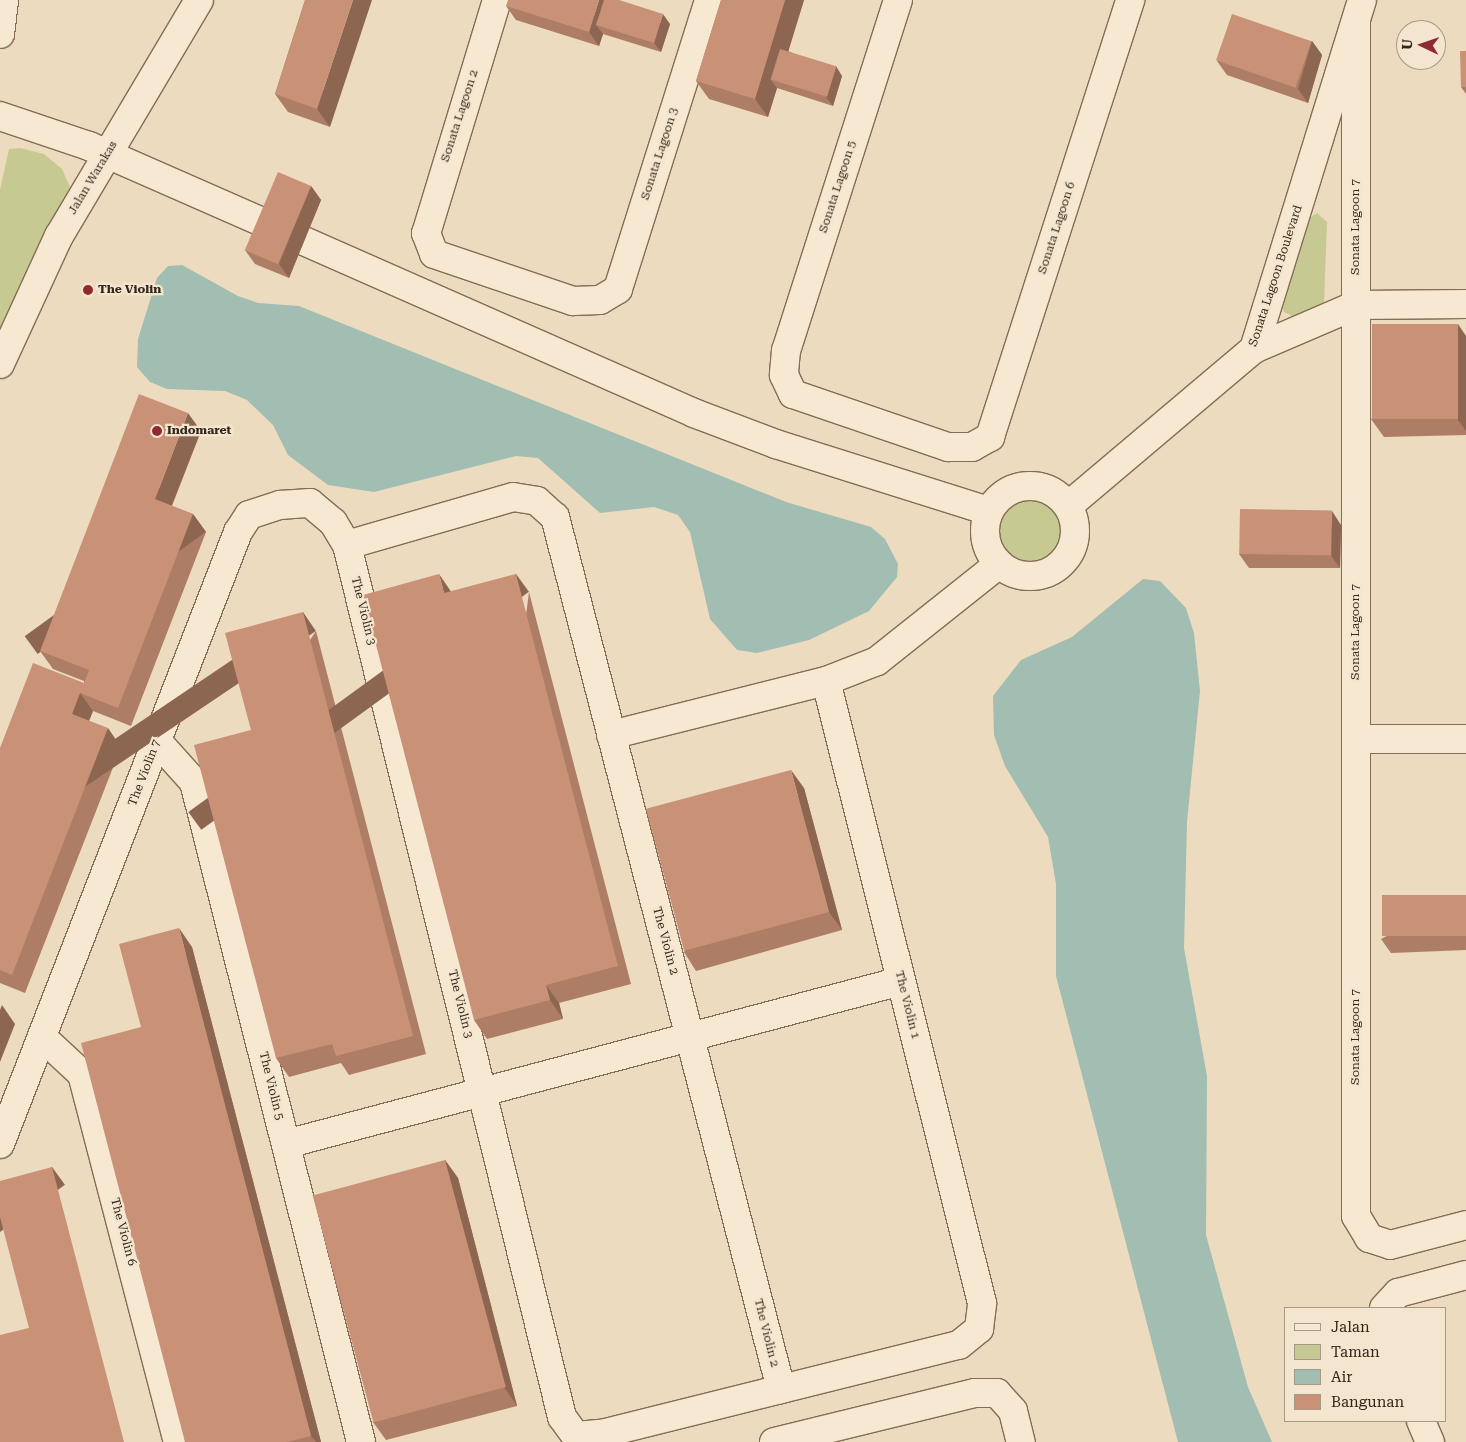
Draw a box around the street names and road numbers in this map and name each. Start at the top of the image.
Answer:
street label: Sonata Lagoon 2 [438,68,482,164]
street label: Sonata Lagoon 3 [638,106,682,202]
street label: Jalan Warakas [65,139,121,217]
street label: Sonata Lagoon 5 [816,139,860,235]
street label: Sonata Lagoon 7 [1349,179,1363,275]
street label: Sonata Lagoon 6 [1035,180,1079,276]
street label: Sonata Lagoon Boulevard [1246,203,1306,349]
street label: The Violin 3 [348,575,378,647]
street label: Sonata Lagoon 7 [1349,584,1363,680]
street label: The Violin 7 [126,738,164,808]
street label: The Violin 2 [649,905,681,977]
street label: The Violin 3 [445,968,475,1040]
street label: The Violin 1 [892,969,922,1041]
street label: Sonata Lagoon 7 [1349,989,1363,1085]
street label: The Violin 5 [256,1050,286,1122]
street label: The Violin 6 [107,1196,139,1268]
street label: The Violin 2 [751,1297,781,1369]

